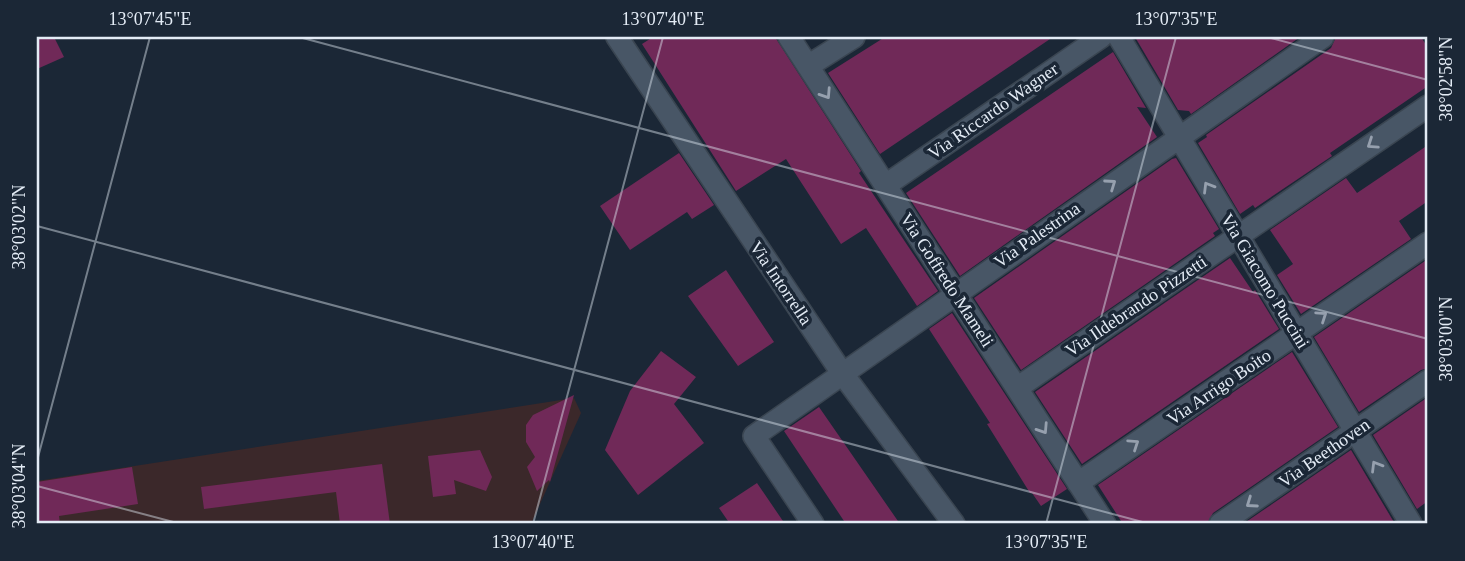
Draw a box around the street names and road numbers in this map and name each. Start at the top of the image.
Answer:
street label: Via Riccardo Wagner [924,59,1062,163]
street label: Via Palestrina [990,198,1084,272]
street label: Via Goffredo Mameli [896,209,998,351]
street label: Via Giacomo Puccini [1217,210,1313,352]
street label: Via Intorrella [746,237,816,329]
street label: Via Ildebrando Pizzetti [1062,251,1210,361]
street label: Via Arrigo Boito [1163,345,1275,429]
street label: Via Beethoven [1275,414,1373,492]

